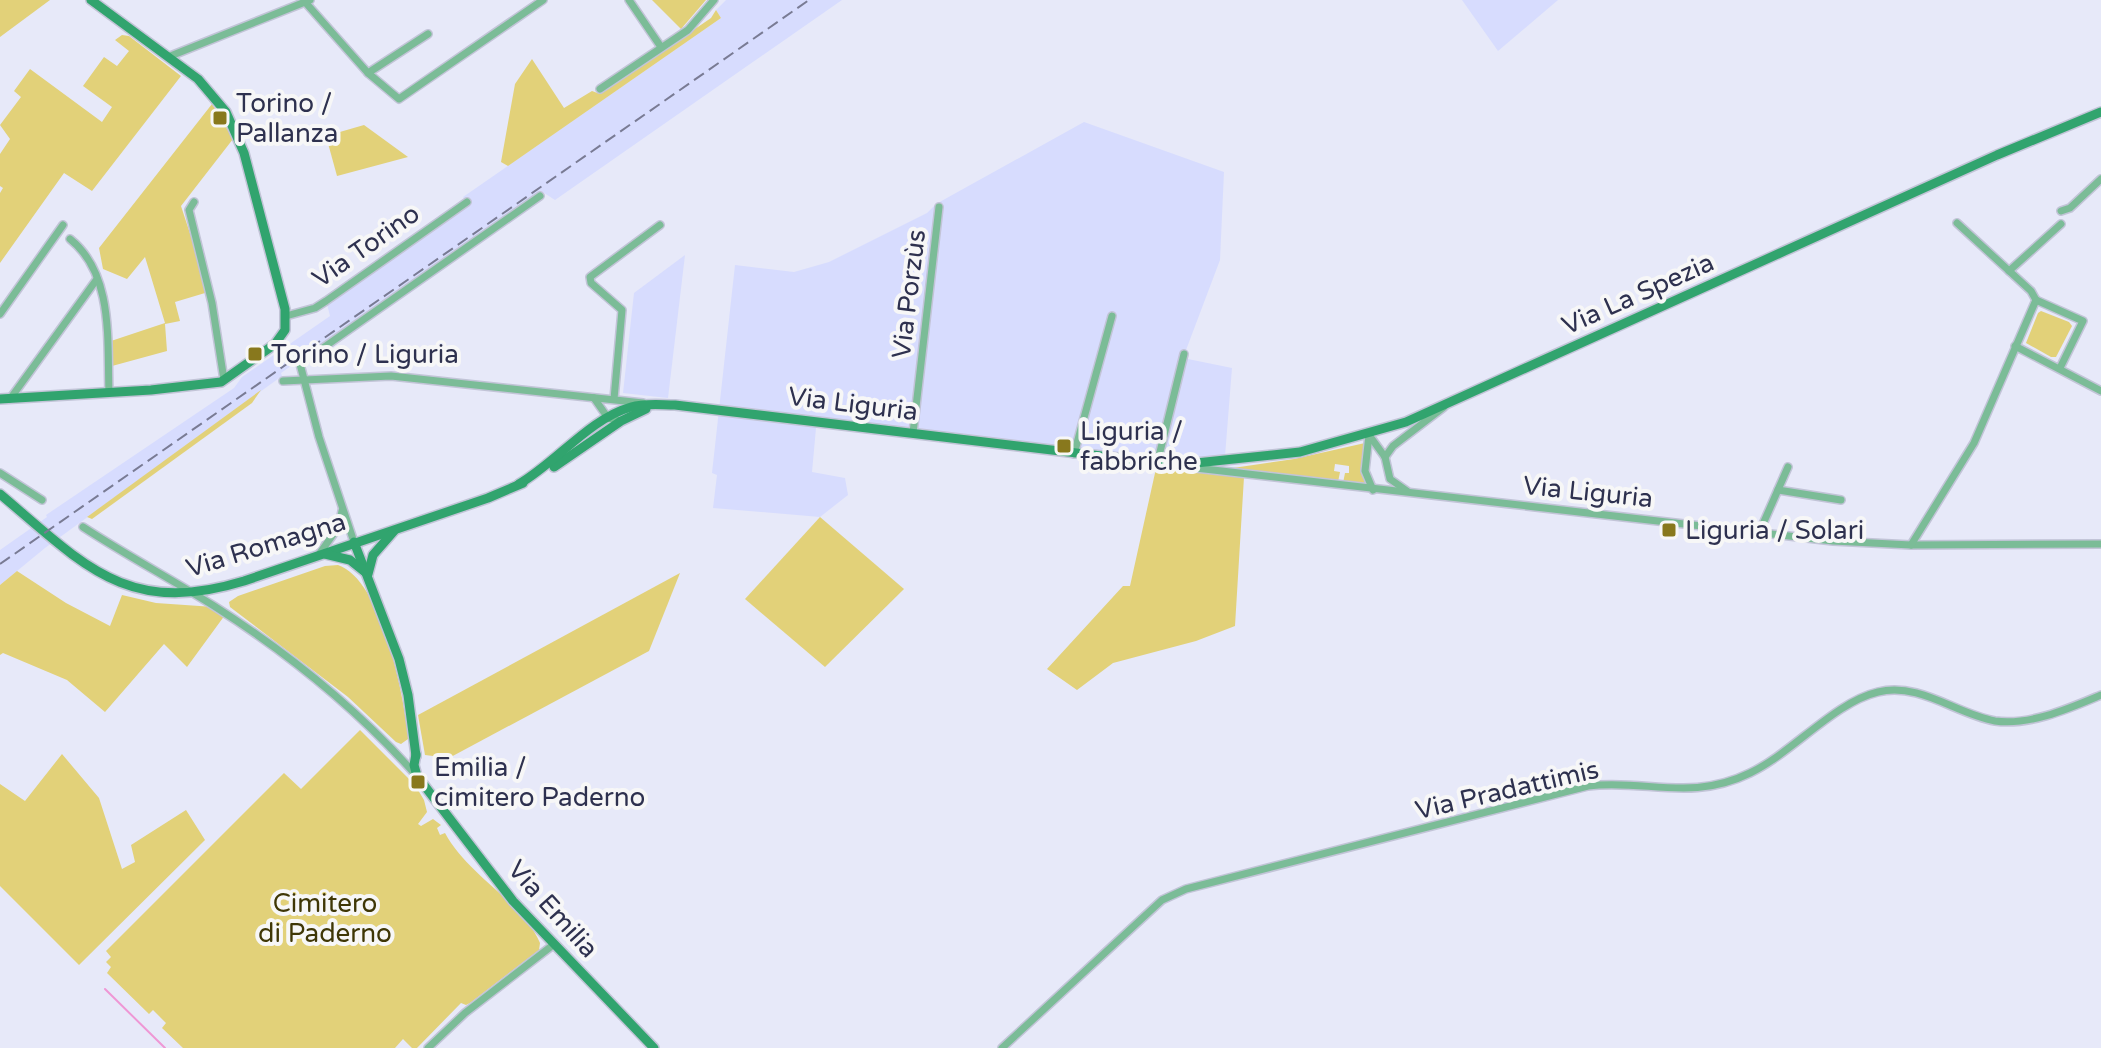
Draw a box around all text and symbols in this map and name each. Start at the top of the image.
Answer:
place label: Torino / Pallanza [236,88,338,149]
marker: Torino / Pallanza [211,109,229,127]
street label: Via Torino [306,198,426,294]
street label: Via Porzùs [886,228,932,360]
street label: Via La Spezia [1557,247,1719,341]
place label: Torino / Liguria [271,339,459,370]
marker: Torino / Liguria [246,345,264,363]
street label: Via Liguria [786,381,920,427]
place label: Liguria / fabbriche [1080,416,1198,477]
marker: Liguria / fabbriche [1055,437,1073,455]
street label: Via Liguria [1522,470,1654,514]
street label: Via Romagna [182,506,350,584]
place label: Liguria / Solari [1685,515,1864,546]
marker: Liguria / Solari [1660,521,1678,539]
place label: Emilia / cimitero Paderno [434,752,645,813]
street label: Via Pradattimis [1412,754,1602,826]
marker: Emilia / cimitero Paderno [409,773,427,791]
street label: Via Emilia [501,854,605,964]
park label: Cimitero di Paderno [258,888,392,949]

